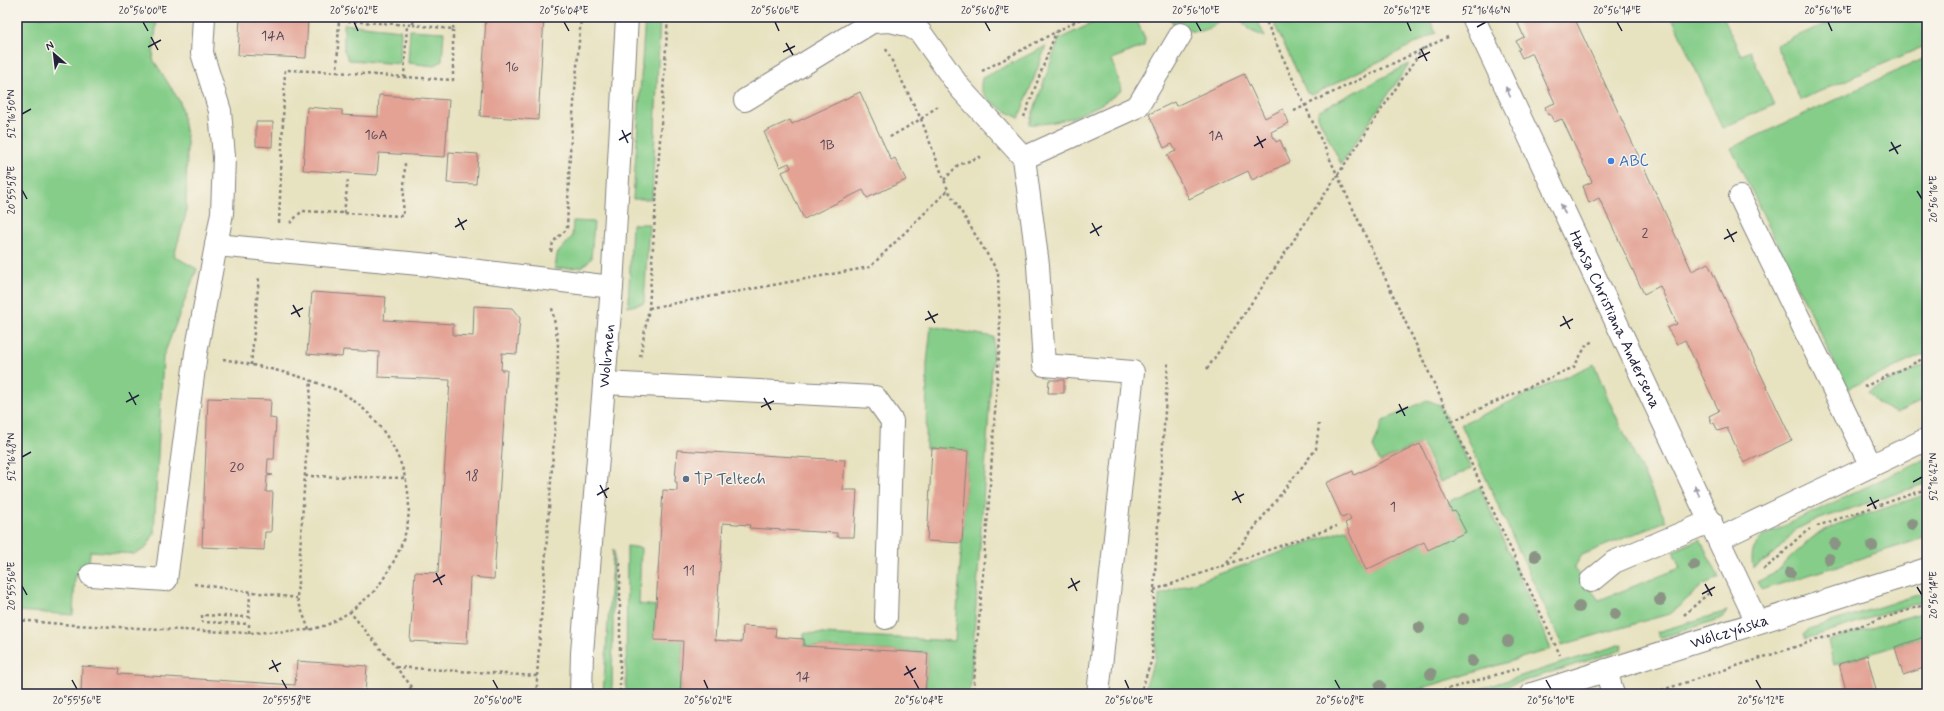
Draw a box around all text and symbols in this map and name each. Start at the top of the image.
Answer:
text: 20°56'00"E [119,4,167,18]
text: 20°56'02"E [330,4,378,18]
text: 20°56'04"E [540,4,589,18]
text: 20°56'06"E [751,4,799,18]
text: 20°56'08"E [961,4,1009,18]
text: 20°56'10"E [1172,4,1220,18]
text: 20°56'12"E [1384,4,1431,18]
text: 52°16'46"N [1462,4,1511,18]
text: 20°56'14"E [1593,4,1641,18]
text: 20°56'16"E [1804,4,1852,18]
house number: 14A [261,27,285,45]
north arrow [34,34,74,74]
text: N [43,38,56,54]
house number: 16 [505,58,519,76]
one-way arrow [1505,86,1511,97]
text: 52°16'50"N [5,89,19,138]
house number: 16A [364,126,388,144]
house number: 1A [1208,127,1224,145]
house number: 1B [819,136,835,154]
place label: ABC [1619,151,1649,172]
marker: ABC [1606,156,1616,166]
text: 20°55'58"E [5,166,19,214]
text: 20°56'16"E [1927,175,1941,223]
one-way arrow [1560,203,1566,215]
house number: 2 [1642,224,1649,242]
street label: Hansa Christiana Andersena [1564,227,1666,412]
street label: Wolumen [593,323,619,389]
text: 52°16'48"N [5,432,19,481]
text: 52°16'42"N [1927,453,1941,501]
house number: 20 [230,458,244,476]
house number: 18 [465,467,479,485]
place label: TP Teltech [694,469,766,490]
marker: TP Teltech [681,474,691,484]
one-way arrow [1694,486,1700,497]
house number: 1 [1390,498,1396,516]
text: 20°55'56"E [5,562,19,610]
house number: 11 [683,562,695,580]
text: 20°56'14"E [1927,571,1941,619]
street label: Wólczyńska [1688,609,1771,654]
house number: 14 [796,668,811,686]
text: 20°55'56"E [53,694,101,708]
text: 20°55'58"E [263,694,311,708]
text: 20°56'00"E [474,694,522,708]
text: 20°56'02"E [684,694,732,708]
text: 20°56'04"E [895,694,944,708]
text: 20°56'06"E [1105,694,1153,708]
text: 20°56'08"E [1316,694,1364,708]
text: 20°56'10"E [1527,694,1575,708]
text: 20°56'12"E [1738,694,1785,708]

